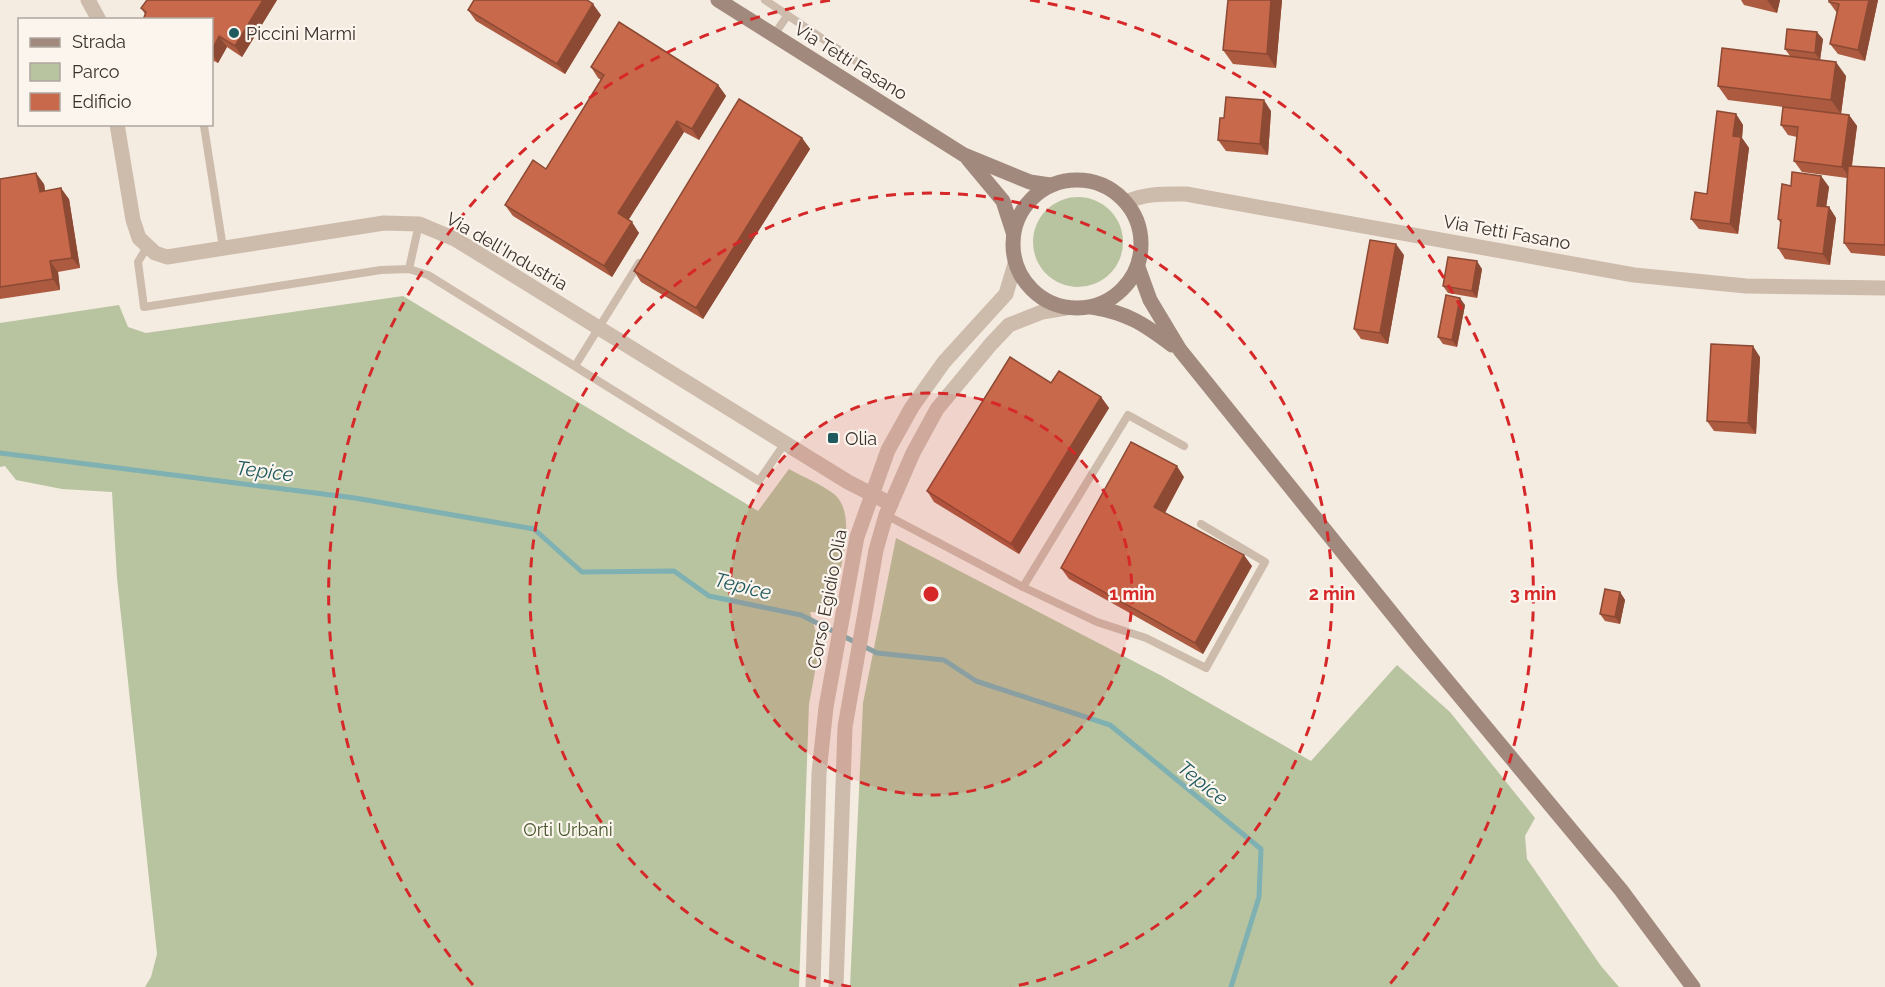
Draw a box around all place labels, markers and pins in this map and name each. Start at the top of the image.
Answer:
place label: Piccini Marmi [246,23,356,44]
marker: Piccini Marmi [227,26,241,40]
place label: Olia [845,428,877,449]
marker: Olia [826,431,840,445]
centre of rings [921,584,941,604]

